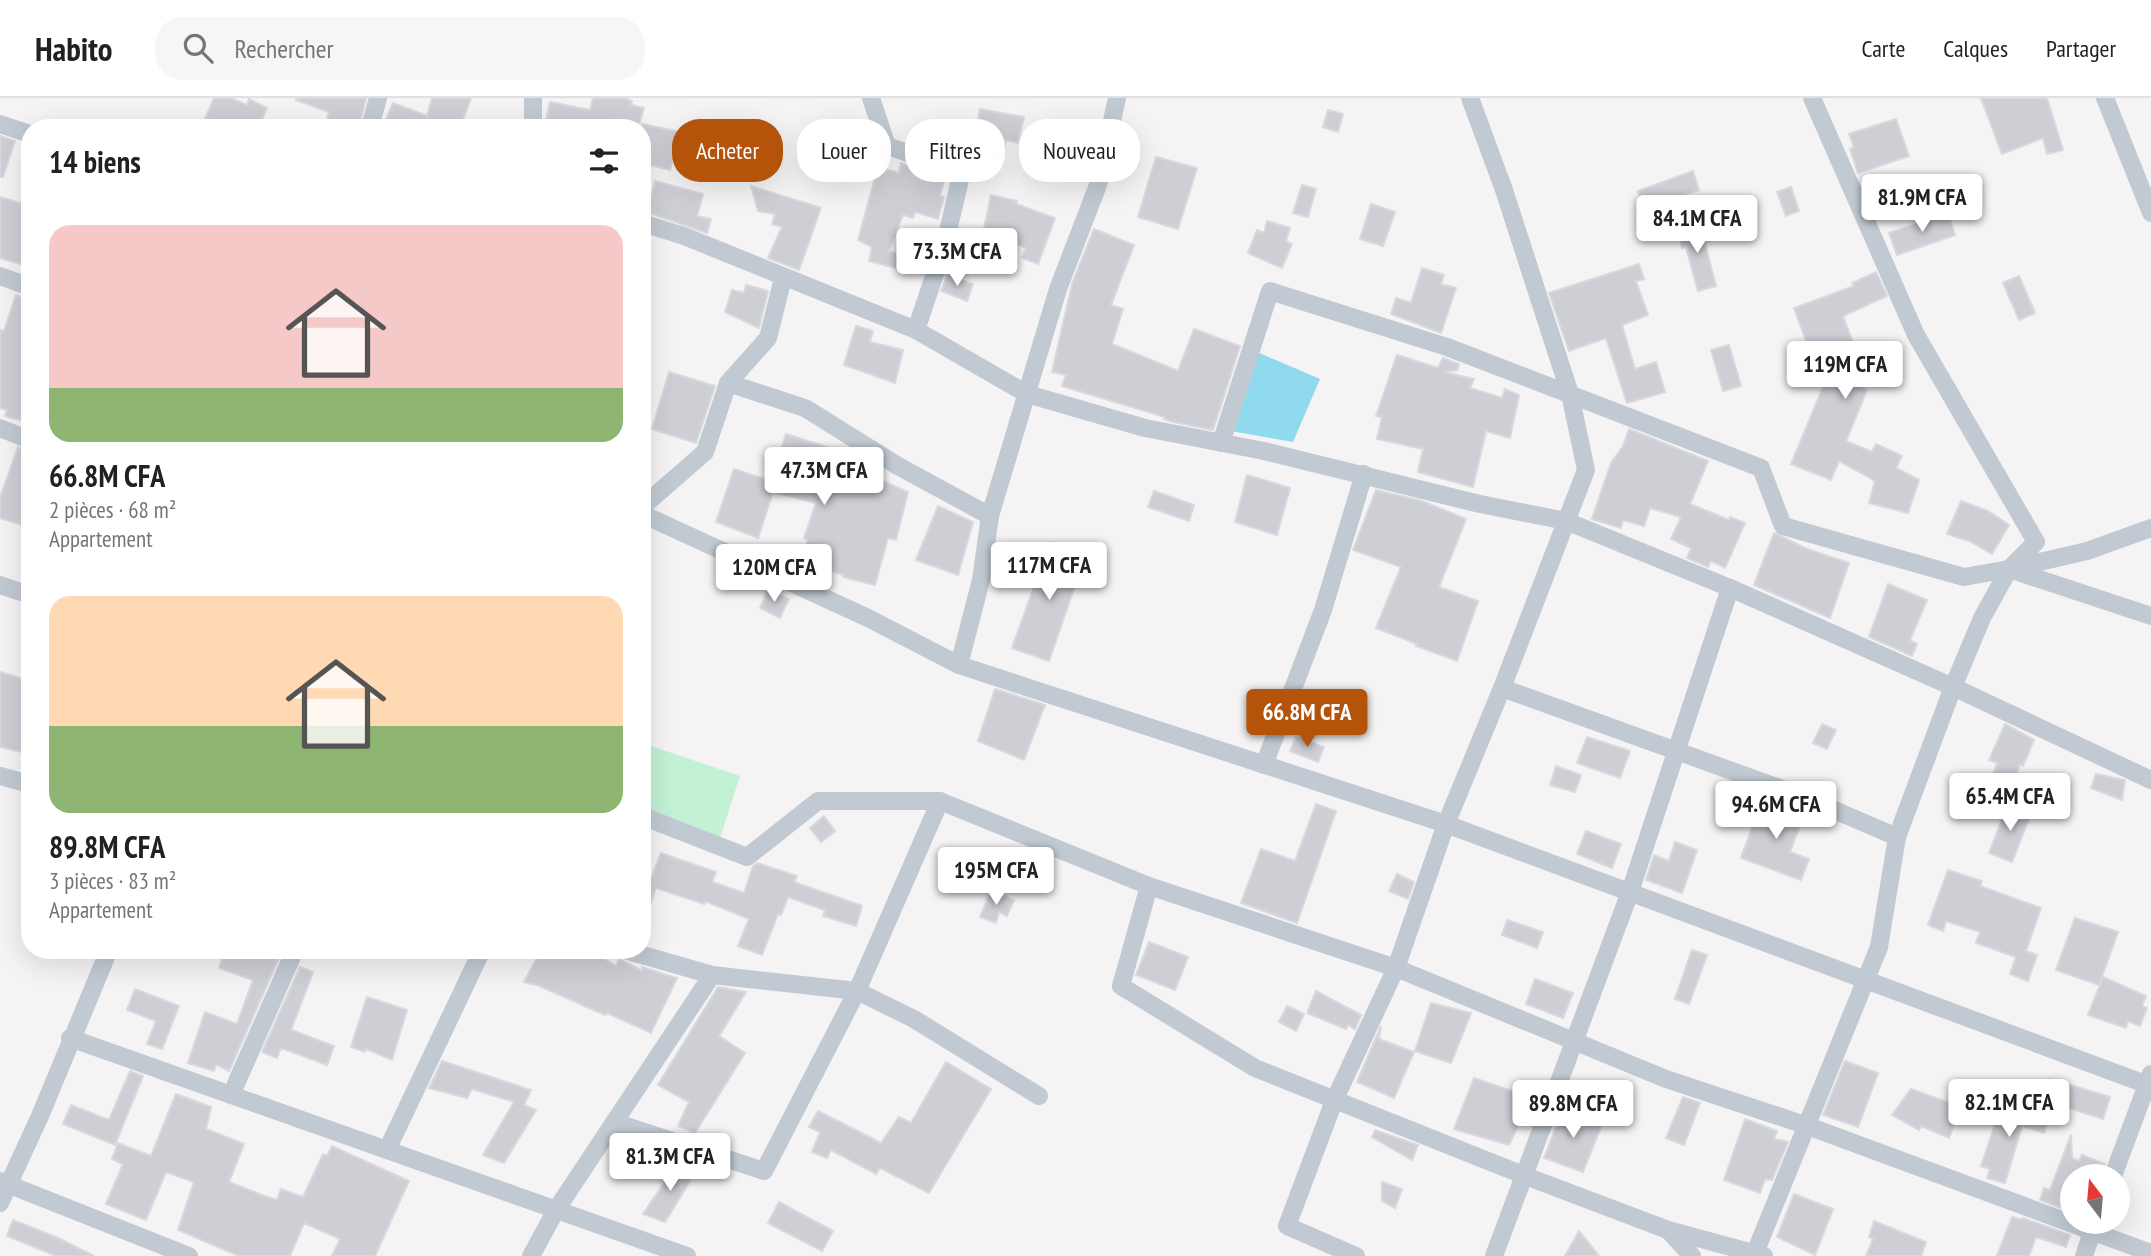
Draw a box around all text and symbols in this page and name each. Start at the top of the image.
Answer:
search box [155,17,645,80]
text: Habito [35,27,113,70]
icon: search [179,29,217,67]
text: Rechercher [235,32,334,65]
text: Carte [1862,33,1905,64]
text: Calques [1943,33,2008,64]
text: Partager [2046,33,2116,64]
chip: Acheter [672,119,783,182]
chip: Louer [797,119,891,182]
chip: Filtres [905,119,1005,182]
chip: Nouveau [1019,119,1140,182]
text: 14 biens [49,142,141,181]
icon: filters [585,142,623,180]
pin: 81.9M CFA [1842,174,2002,234]
text: 81.9M CFA [1877,182,1967,211]
pin: 84.1M CFA [1617,195,1777,255]
text: 84.1M CFA [1652,203,1742,232]
pin: 73.3M CFA [877,228,1037,288]
text: 73.3M CFA [912,236,1002,265]
icon: home [273,270,399,396]
pin: 119M CFA [1773,342,1917,401]
text: 119M CFA [1803,349,1887,378]
pin: 47.3M CFA [744,448,904,507]
text: 47.3M CFA [781,455,867,484]
text: 66.8M CFA [49,456,165,495]
text: 2 pièces · 68 m² [49,495,176,524]
text: Appartement [49,524,152,553]
pin: 117M CFA [977,542,1121,602]
pin: 120M CFA [702,545,846,604]
text: 117M CFA [1007,550,1091,579]
text: 120M CFA [732,552,816,581]
icon: home [273,641,399,767]
pin: 66.8M CFA [1227,690,1387,749]
text: 66.8M CFA [1262,697,1352,726]
pin: 65.4M CFA [1930,774,2090,833]
text: 65.4M CFA [1965,781,2055,810]
pin: 94.6M CFA [1696,782,1856,841]
text: 94.6M CFA [1731,789,1821,818]
text: 89.8M CFA [49,827,165,866]
pin: 195M CFA [924,848,1068,907]
text: 195M CFA [954,855,1038,884]
text: 3 pièces · 83 m² [49,866,176,895]
text: Appartement [49,895,152,924]
pin: 89.8M CFA [1493,1080,1653,1140]
pin: 82.1M CFA [1929,1080,2089,1139]
text: 82.1M CFA [1964,1087,2054,1116]
text: 89.8M CFA [1528,1088,1618,1117]
pin: 81.3M CFA [590,1134,750,1193]
text: 81.3M CFA [625,1141,715,1170]
north arrow [2060,1164,2130,1234]
map controls [2060,1164,2130,1234]

